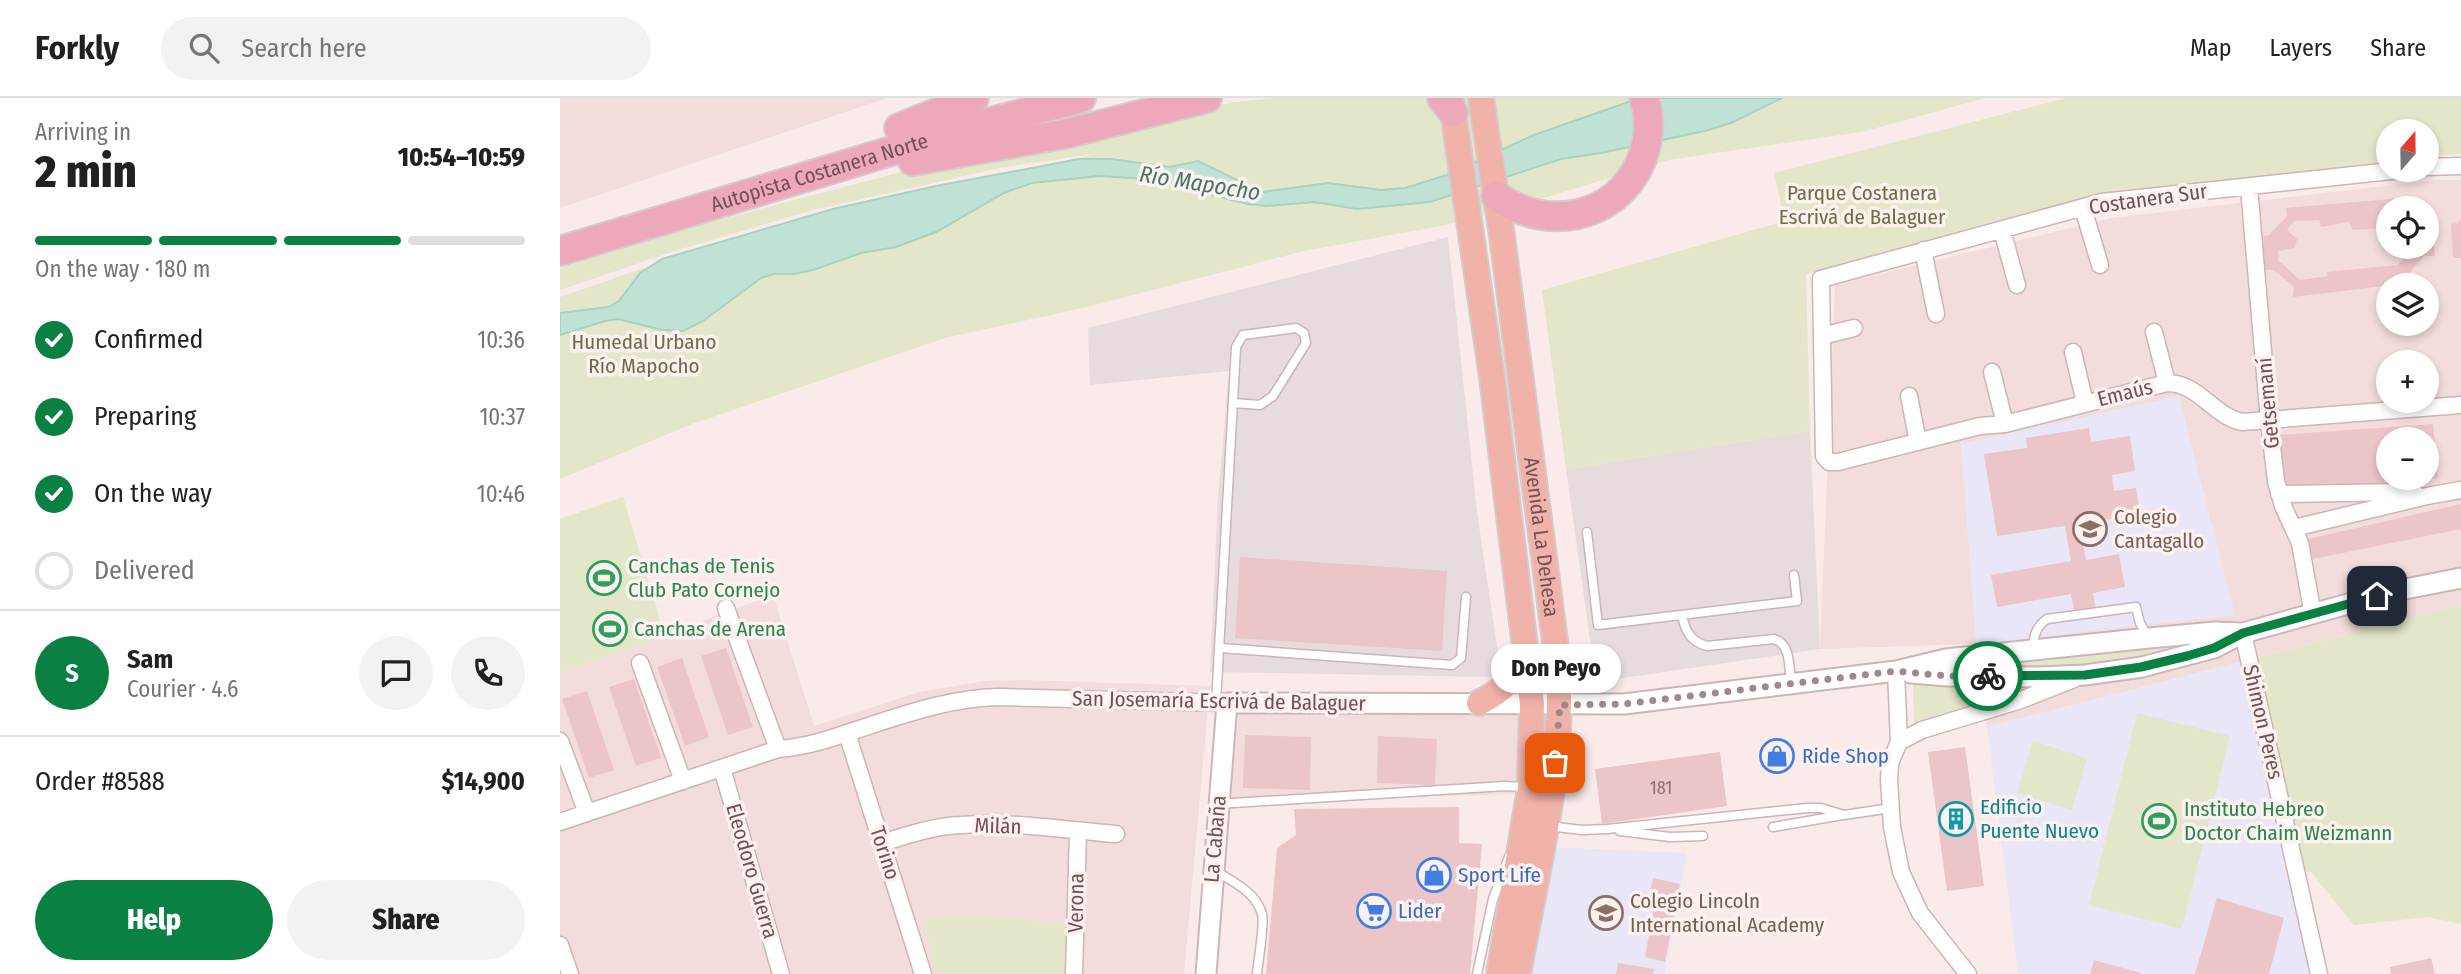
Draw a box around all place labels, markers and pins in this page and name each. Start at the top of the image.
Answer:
place label: Colegio Cantagallo [2114,504,2204,554]
school or university icon: Colegio Cantagallo [2071,510,2109,548]
place label: Canchas de Tenis Club Pato Cornejo [628,553,780,603]
sports icon: Canchas de Tenis Club Pato Cornejo [585,559,623,597]
pin [2347,566,2407,626]
sports icon: Canchas de Arena [591,610,629,648]
place label: Canchas de Arena [634,616,786,642]
callout: Don Peyo [1490,644,1620,693]
pin [1525,733,1585,793]
shop icon: Ride Shop [1758,737,1796,775]
place label: Ride Shop [1802,743,1889,769]
place label: Edificio Puente Nuevo [1980,794,2099,844]
place label: Instituto Hebreo Doctor Chaim Weizmann [2184,796,2392,846]
building icon: Edificio Puente Nuevo [1937,800,1975,838]
sports icon: Instituto Hebreo Doctor Chaim Weizmann [2140,802,2178,840]
shop icon: Sport Life [1415,856,1453,894]
place label: Sport Life [1458,862,1541,888]
place label: Colegio Lincoln International Academy [1630,888,1825,938]
supermarket icon: Lider [1355,892,1393,930]
school or university icon: Colegio Lincoln International Academy [1587,894,1625,932]
place label: Lider [1398,898,1442,924]

